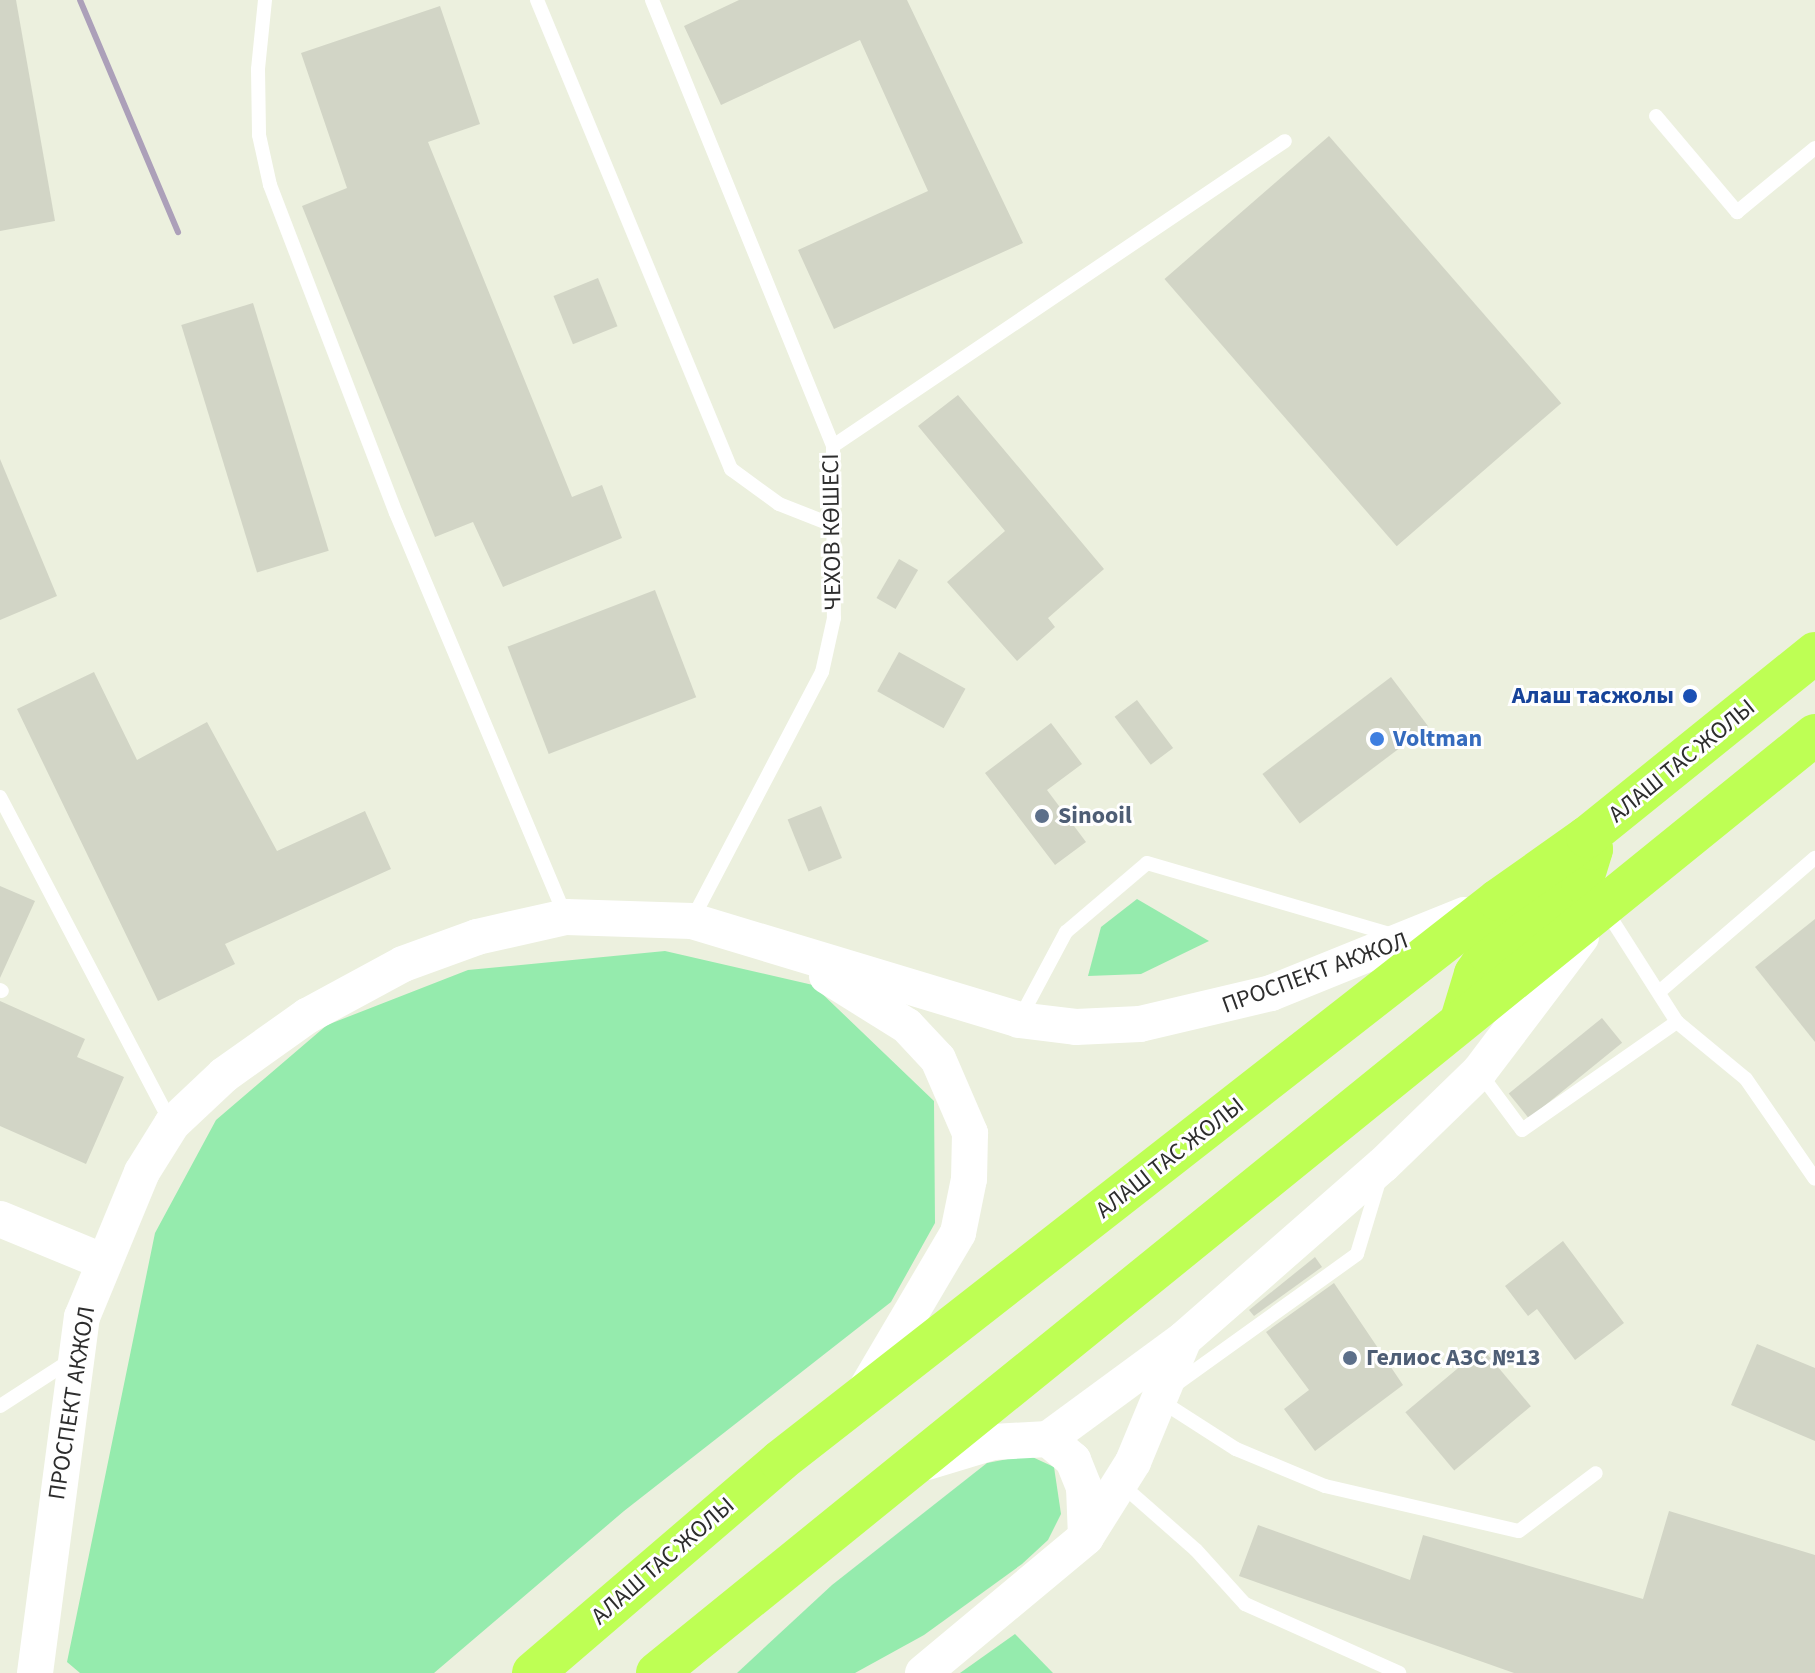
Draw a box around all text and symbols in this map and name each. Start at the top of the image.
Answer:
street label: ЧЕХОВ КӨШЕСІ [816,453,848,611]
place label: Алаш тасжолы [1512,682,1674,710]
marker: Алаш тасжолы [1681,687,1699,705]
street label: АЛАШ ТАС ЖОЛЫ [1603,693,1761,829]
place label: Voltman [1393,725,1482,753]
marker: Voltman [1368,730,1386,748]
place label: Sinooil [1058,802,1132,830]
marker: Sinooil [1033,807,1051,825]
street label: ПРОСПЕКТ АКЖОЛ [1218,926,1412,1020]
street label: АЛАШ ТАС ЖОЛЫ [1090,1091,1250,1225]
street label: ПРОСПЕКТ АКЖОЛ [42,1304,102,1502]
place label: Гелиос АЗС №13 [1366,1344,1540,1372]
marker: Гелиос АЗС №13 [1341,1349,1359,1367]
street label: АЛАШ ТАС ЖОЛЫ [586,1491,740,1631]

